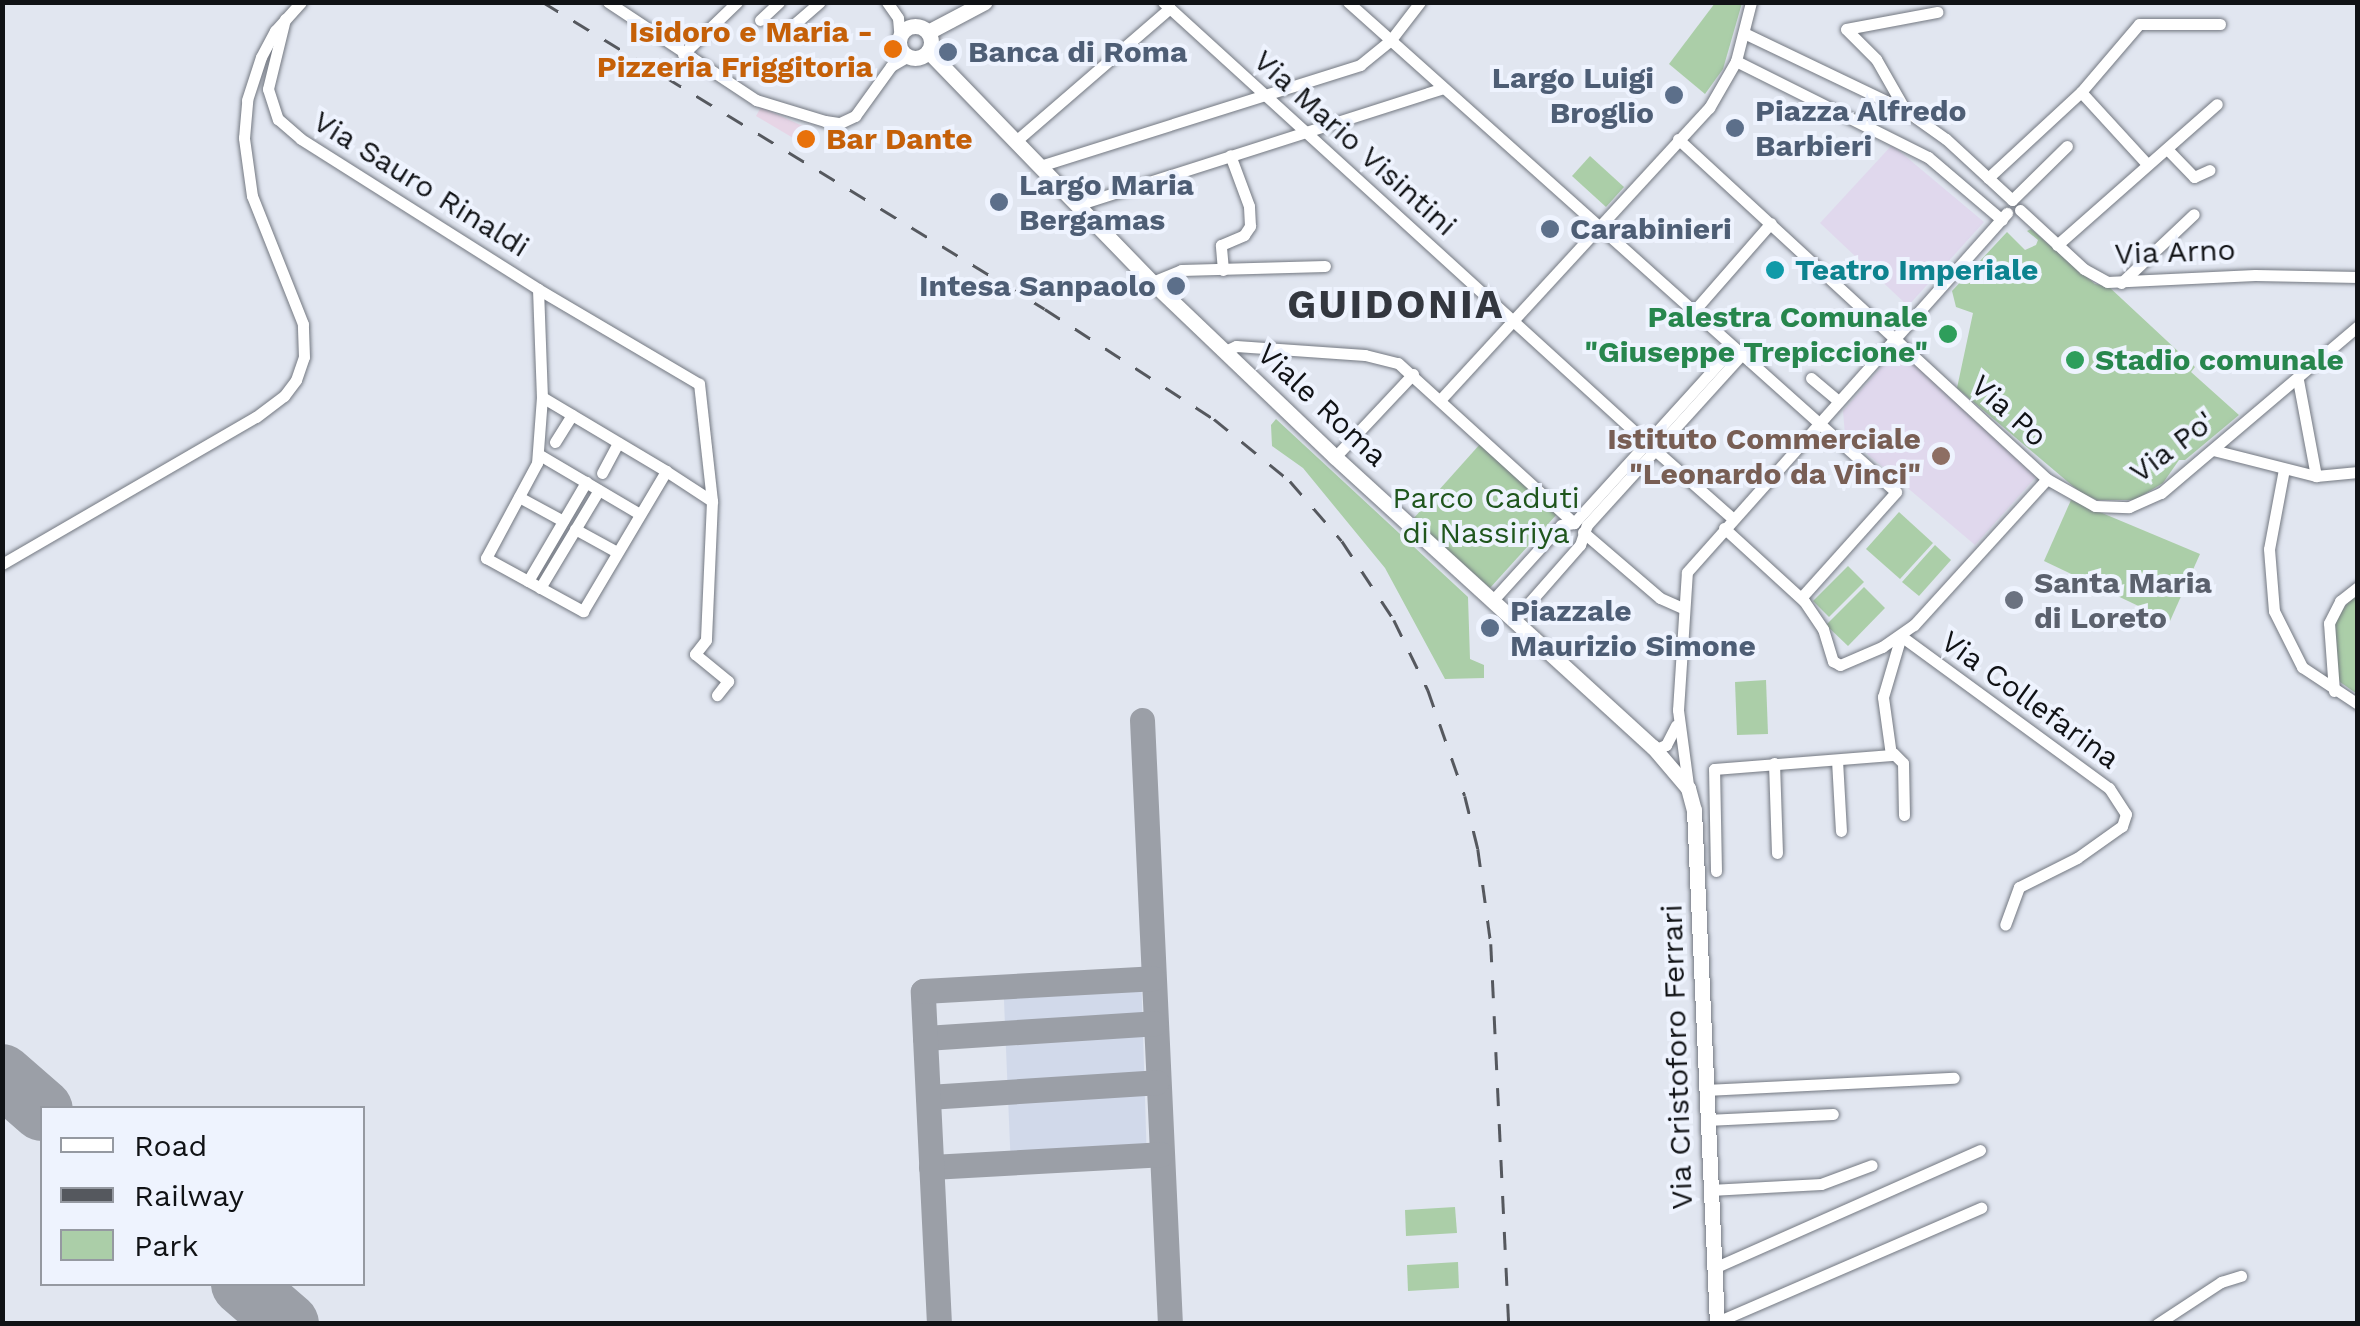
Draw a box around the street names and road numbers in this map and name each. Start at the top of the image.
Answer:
street label: Via Mario Visintini [1246,42,1464,244]
street label: Via Sauro Rinaldi [306,103,536,265]
street label: Via Arno [2113,232,2237,272]
street label: Viale Roma [1250,336,1394,474]
street label: Via Po [1963,367,2055,455]
street label: Via Po' [2122,403,2222,491]
street label: Via Collefarina [1934,623,2126,777]
street label: Via Cristoforo Ferrari [1654,903,1700,1211]

